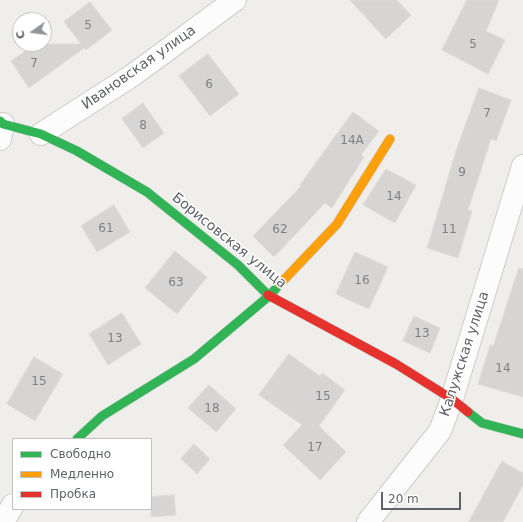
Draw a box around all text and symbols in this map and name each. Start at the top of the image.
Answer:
north arrow [12,12,52,52]
house number: 5 [84,19,92,33]
street label: Ивановская улица [79,22,199,114]
text: С [14,29,28,40]
house number: 5 [469,38,477,52]
house number: 7 [30,57,38,71]
house number: 6 [205,78,213,92]
house number: 7 [483,107,491,121]
house number: 8 [139,119,147,133]
house number: 14А [340,134,364,148]
house number: 9 [458,166,466,180]
street label: Борисовская улица [168,190,290,292]
house number: 14 [386,190,402,204]
house number: 61 [98,222,114,236]
house number: 62 [272,223,288,237]
house number: 11 [441,223,457,237]
house number: 16 [354,274,370,288]
house number: 63 [168,276,184,290]
street label: Калужская улица [437,289,493,419]
house number: 13 [414,327,430,341]
house number: 13 [107,332,123,346]
house number: 14 [495,362,511,376]
house number: 15 [31,375,47,389]
house number: 15 [315,390,331,404]
house number: 18 [204,402,220,416]
legend [12,438,152,510]
house number: 17 [307,441,323,455]
text: Свободно [50,447,111,461]
text: Медленно [50,467,114,481]
scale bar [383,484,463,510]
text: Пробка [50,487,96,501]
text: 20 m [388,492,419,506]

